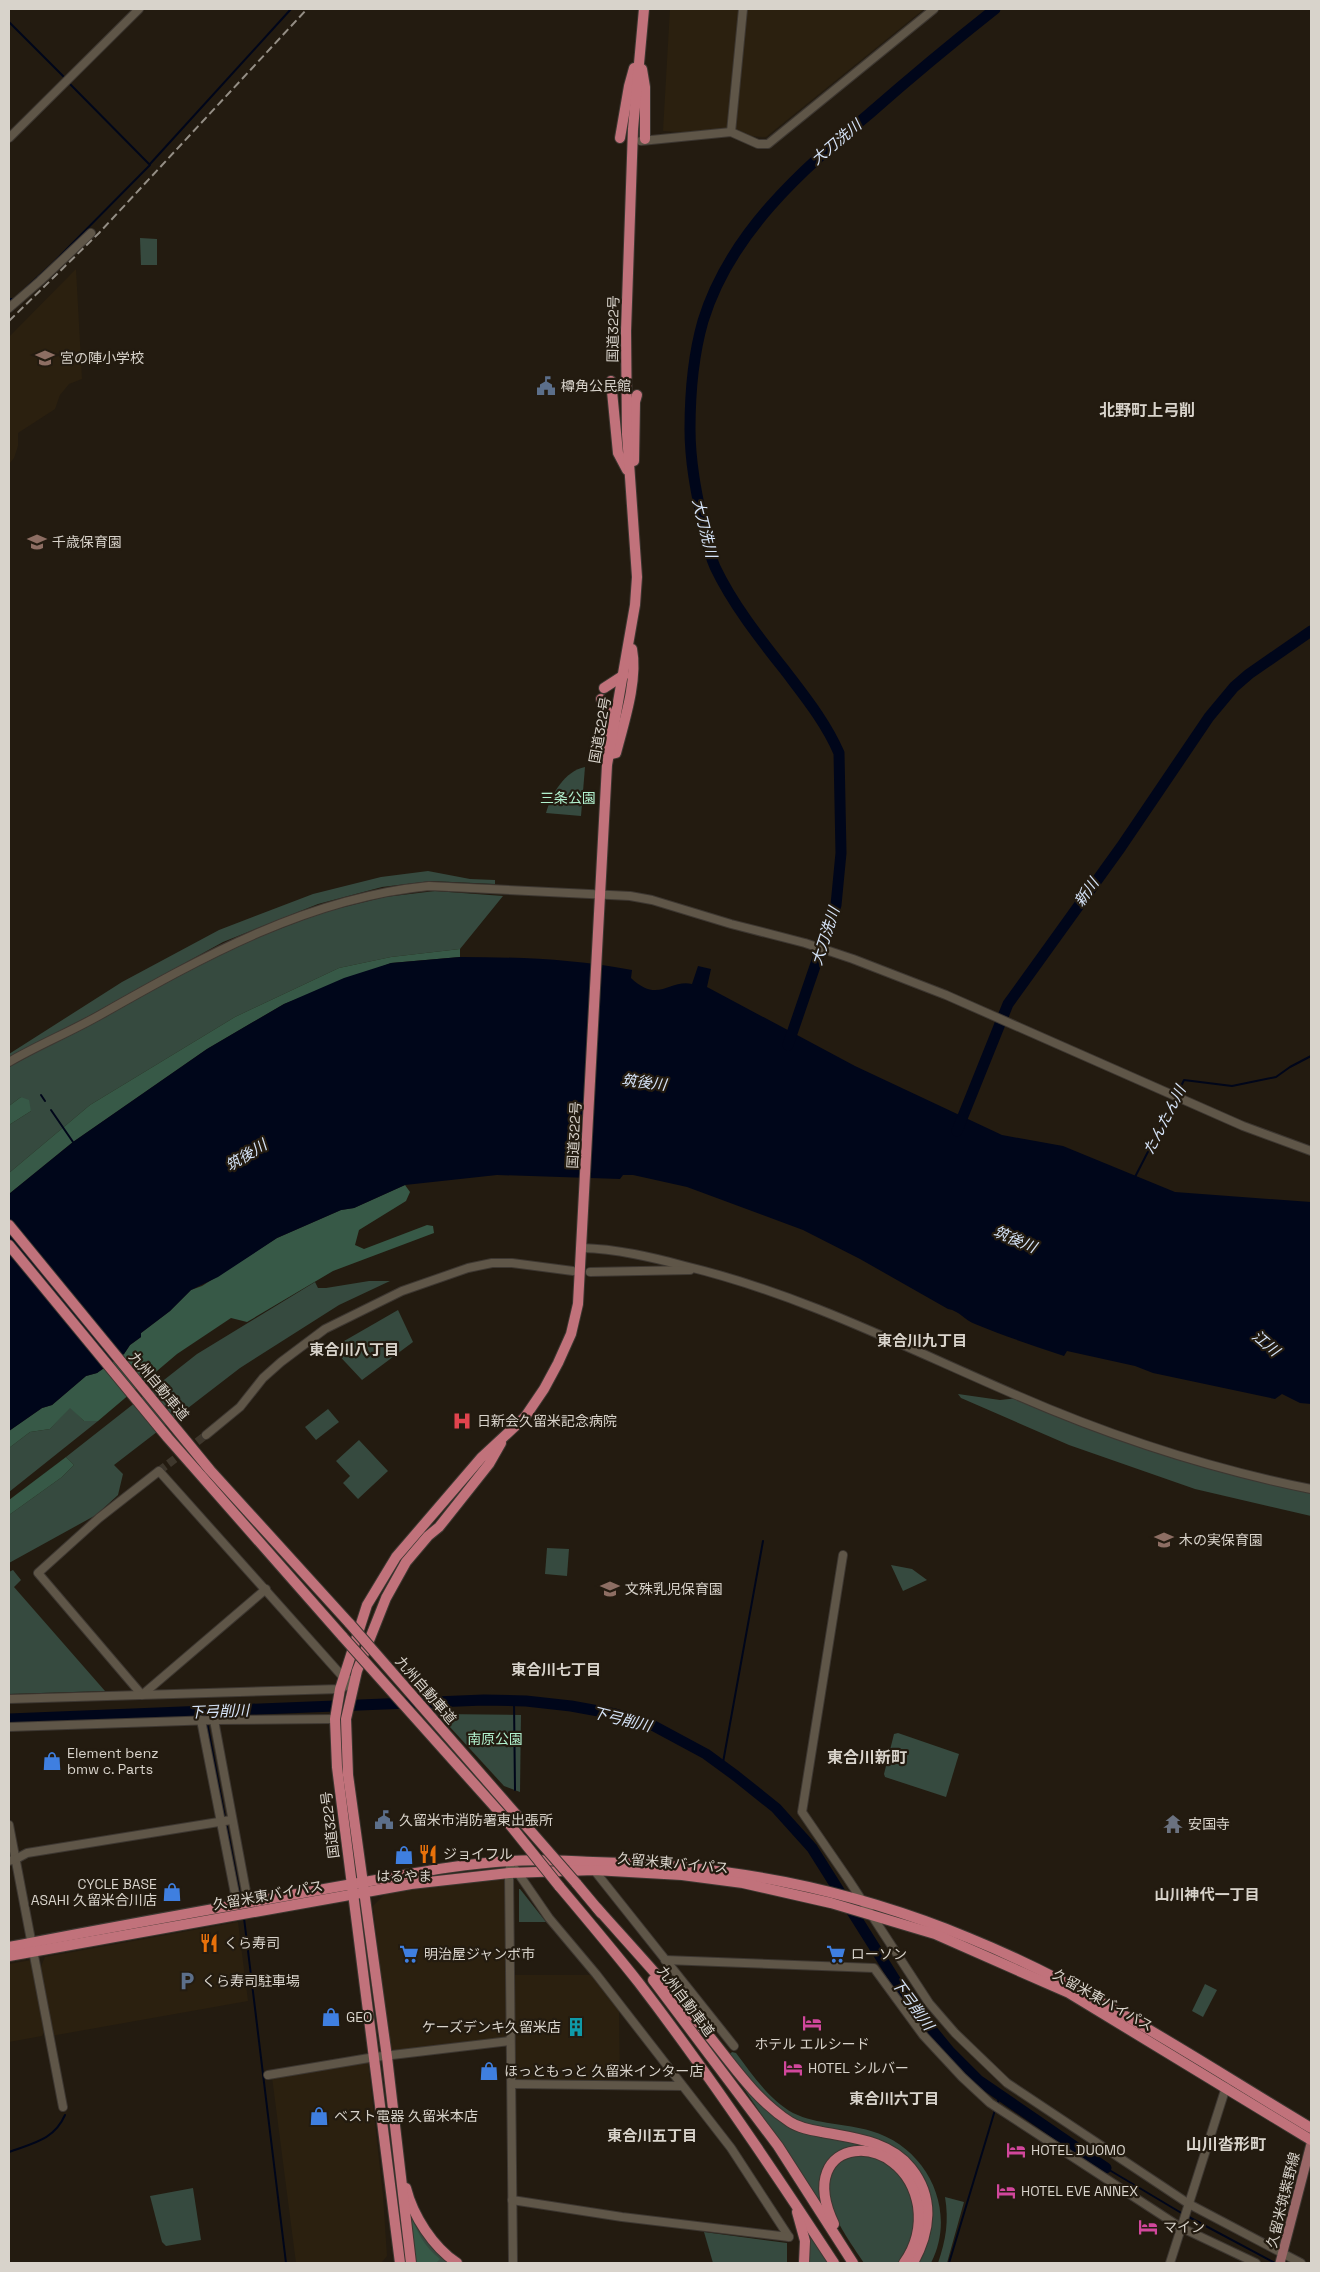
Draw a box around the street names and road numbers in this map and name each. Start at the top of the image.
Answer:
street label: 国道322号 [603,295,623,363]
street label: 国道322号 [585,695,615,765]
street label: 国道322号 [563,1101,585,1169]
street label: 九州自動車道 [125,1348,193,1424]
street label: 九州自動車道 [392,1652,460,1728]
street label: 国道322号 [317,1790,343,1860]
street label: 久留米東バイパス [617,1849,729,1877]
street label: 久留米東バイパス [211,1876,325,1914]
street label: 九州自動車道 [654,1962,718,2040]
street label: 久留米東バイパス [1050,1965,1156,2035]
street label: 久留米筑紫野線 [1262,2150,1304,2250]

